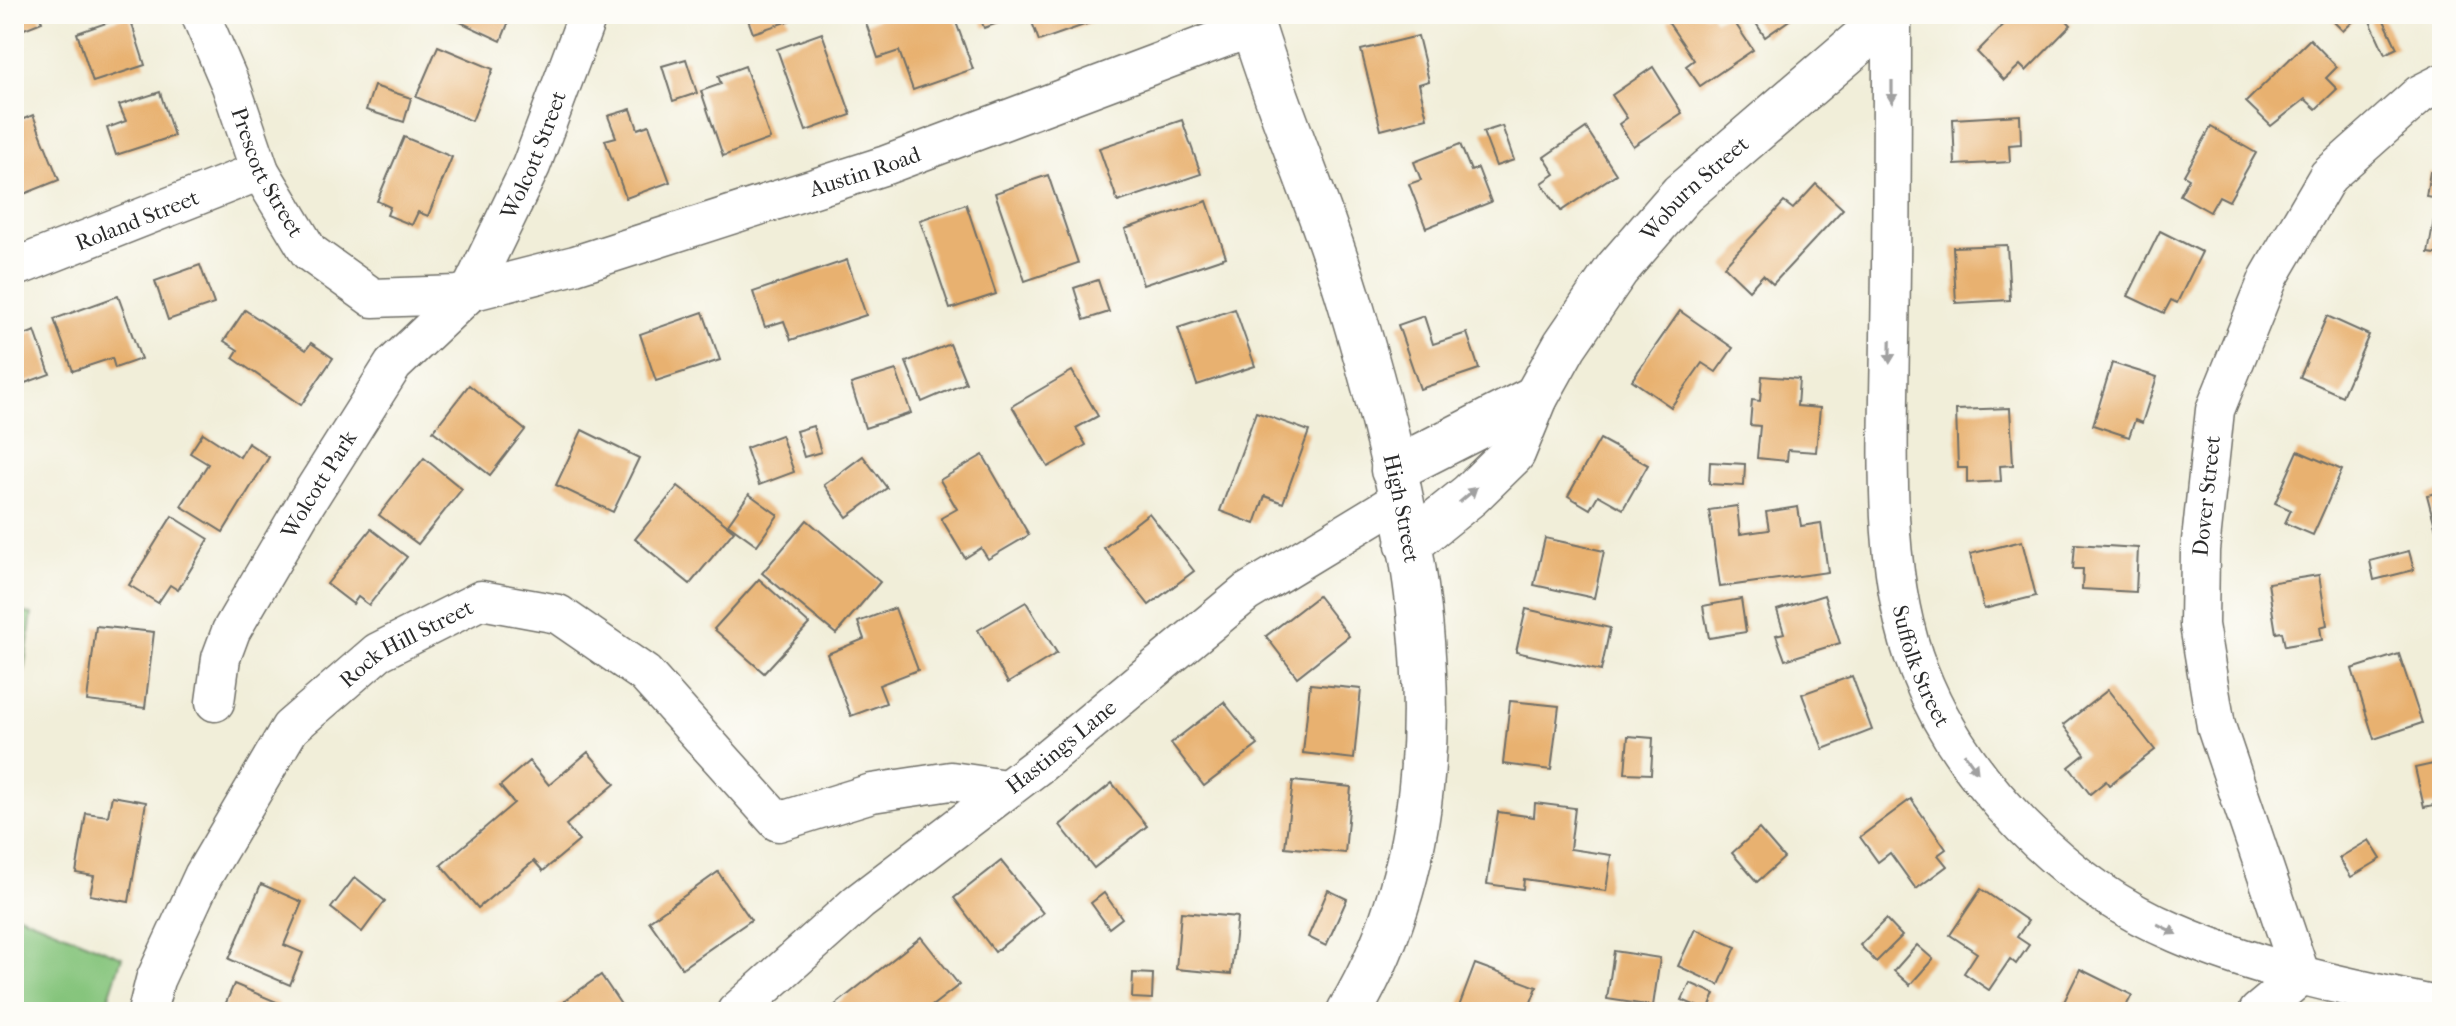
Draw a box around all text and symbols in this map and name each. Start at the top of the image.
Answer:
one-way arrow [1886,80,1898,105]
street label: Wolcott Street [495,87,572,224]
street label: Prescott Street [225,104,309,242]
street label: Woburn Street [1635,131,1754,247]
street label: Austin Road [805,141,925,203]
street label: Roland Street [72,184,203,257]
one-way arrow [1884,340,1896,365]
street label: Wolcott Park [275,425,363,544]
street label: Dover Street [2187,434,2226,558]
street label: High Street [1377,451,1424,565]
one-way arrow [1458,487,1478,504]
street label: Rock Hill Street [334,594,478,693]
street label: Suffolk Street [1887,603,1955,732]
street label: Hastings Lane [1001,694,1122,799]
one-way arrow [1963,753,1978,774]
one-way arrow [2156,921,2178,935]

